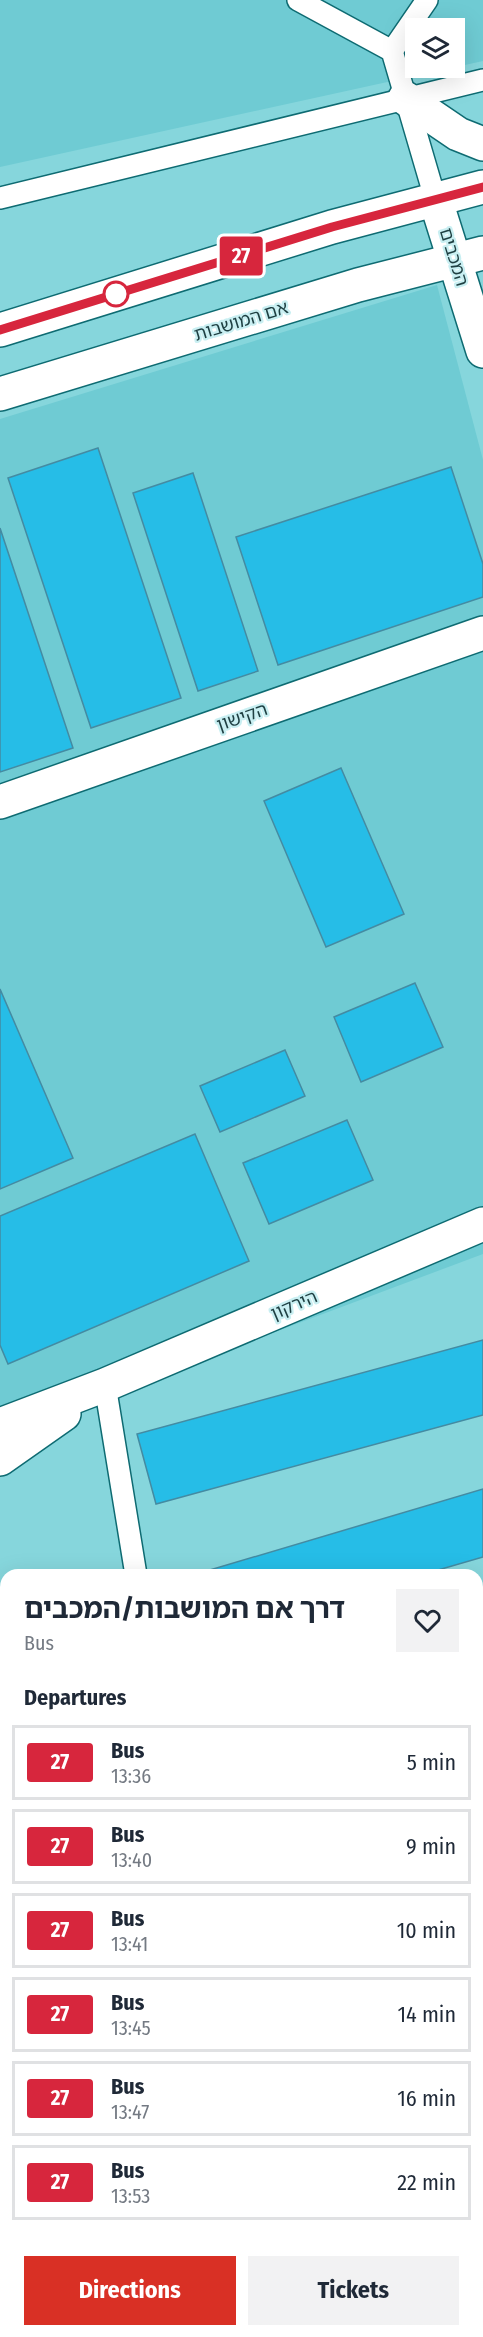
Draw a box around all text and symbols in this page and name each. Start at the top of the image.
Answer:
map controls [405,18,465,78]
button: layers [405,18,465,78]
street label: המכבים [435,225,473,289]
line badge: 27 [214,236,268,276]
text: 27 [232,243,250,269]
unlabelled marker [103,281,129,307]
street label: אם המושבות [191,296,291,346]
street label: הקישון [214,698,270,736]
street label: הירקון [267,1285,321,1325]
button: heart [396,1589,459,1652]
text: דרך אם המושבות/המכבים [24,1592,345,1625]
text: Bus [24,1631,54,1655]
text: Departures [24,1684,126,1711]
text: Bus [111,1737,144,1764]
text: 27 [51,1749,69,1775]
text: 5 min [407,1749,456,1776]
text: 13:36 [111,1764,151,1788]
text: Bus [111,1821,144,1848]
text: 27 [51,1833,69,1859]
text: 9 min [406,1833,456,1860]
text: 13:40 [111,1848,152,1872]
text: Bus [111,1905,144,1932]
text: 27 [51,1917,69,1943]
text: 10 min [397,1917,456,1944]
text: 13:41 [111,1932,148,1956]
text: Bus [111,1989,144,2016]
text: 27 [51,2001,69,2027]
text: 14 min [398,2001,456,2028]
text: 13:45 [111,2016,151,2040]
text: Bus [111,2073,144,2100]
text: 27 [51,2085,69,2111]
text: 16 min [397,2085,456,2112]
text: 13:47 [111,2100,149,2124]
text: Bus [111,2157,144,2184]
text: 27 [51,2169,69,2195]
text: 22 min [397,2169,456,2196]
text: 13:53 [111,2184,150,2208]
button: Directions [24,2256,236,2325]
button: Tickets [248,2256,459,2325]

